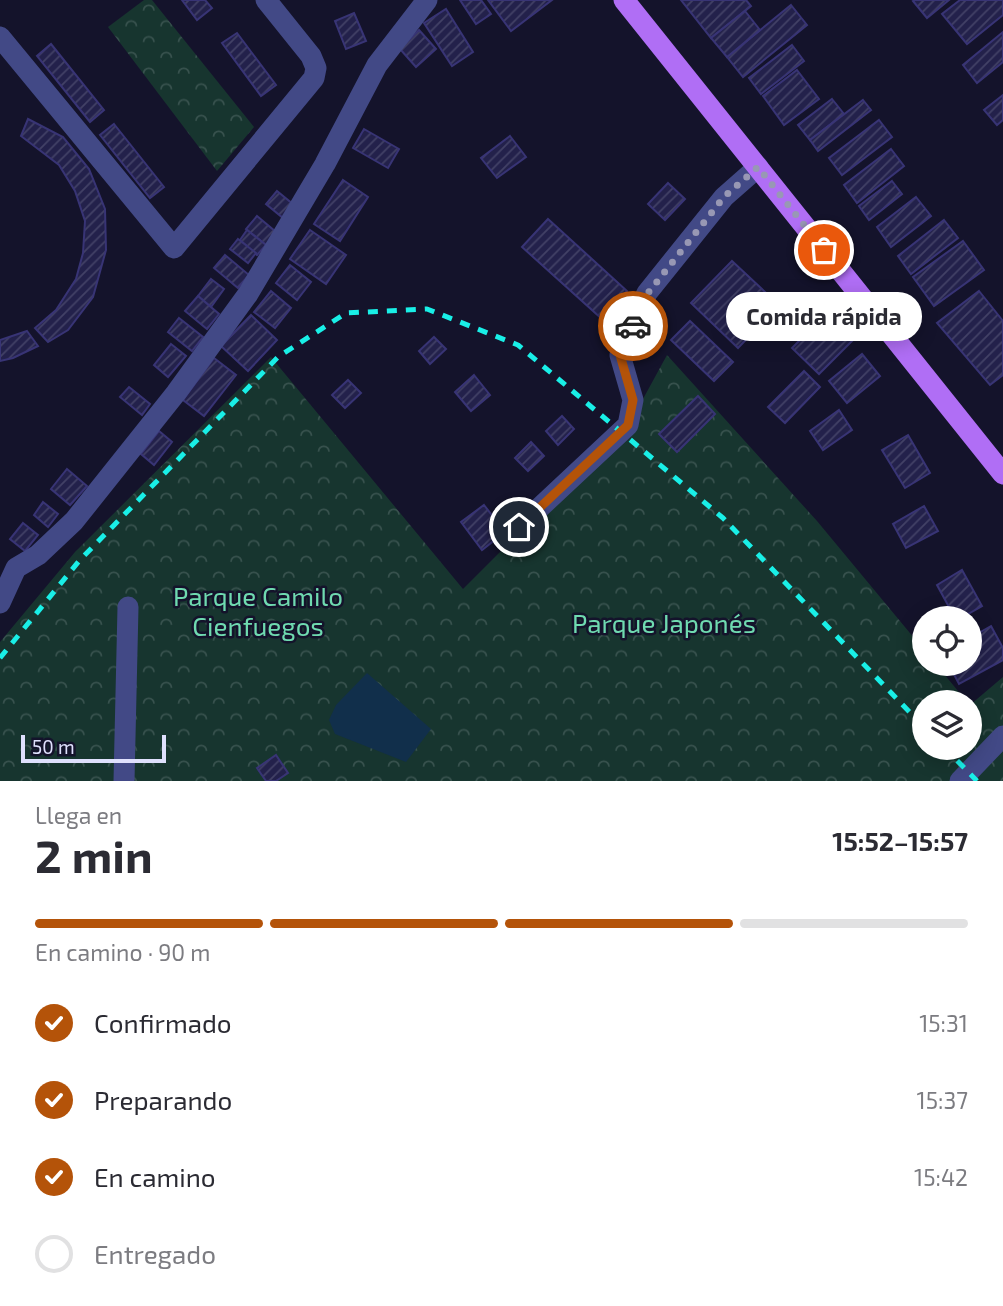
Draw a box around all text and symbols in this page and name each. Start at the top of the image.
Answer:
pin [794,220,854,280]
icon: bag [805,231,843,269]
courier [598,291,668,361]
callout: Comida rápida [726,292,922,341]
text: Comida rápida [746,302,902,330]
icon: car [614,307,652,345]
pin [489,497,549,557]
icon: home [500,508,538,546]
park label: Parque Camilo Cienfuegos [173,580,343,641]
map controls [912,606,982,760]
button: locate [912,606,982,676]
park label: Parque Japonés [572,607,756,638]
button: layers [912,690,982,760]
scale bar [21,732,166,764]
text: 50 m [32,735,75,758]
text: Llega en [35,801,122,829]
text: 15:52–15:57 [832,825,968,856]
text: 2 min [35,827,153,882]
text: En camino · 90 m [35,938,211,966]
icon: check [35,1004,73,1042]
text: Confirmado [94,1007,232,1038]
text: 15:31 [919,1009,968,1037]
icon: check [35,1081,73,1119]
text: Preparando [94,1084,232,1115]
text: 15:37 [917,1086,968,1114]
icon: check [35,1158,73,1196]
text: En camino [94,1161,216,1192]
text: 15:42 [914,1163,968,1191]
text: Entregado [94,1238,216,1269]

